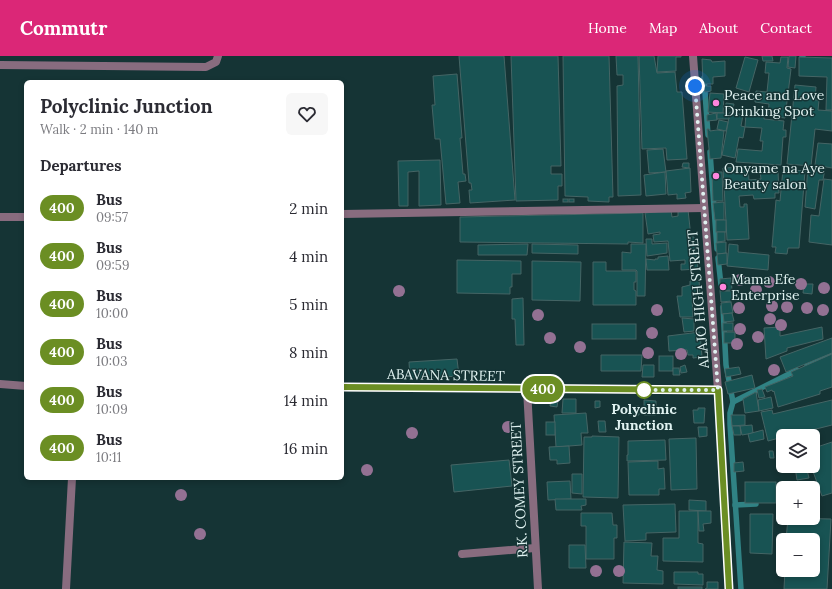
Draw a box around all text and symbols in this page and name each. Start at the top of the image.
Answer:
text: Commutr [20,16,107,40]
text: Home [588,19,627,37]
text: Map [649,19,677,37]
text: About [699,19,738,37]
text: Contact [760,19,812,37]
your location [685,76,705,96]
place label: Peace and Love Drinking Spot [724,86,825,120]
button: heart [286,93,328,135]
text: Polyclinic Junction [40,94,213,118]
marker: Peace and Love Drinking Spot [711,98,721,108]
text: Walk · 2 min · 140 m [40,121,158,138]
text: Departures [40,156,121,175]
place label: Onyame na Aye Beauty salon [724,159,825,193]
marker: Onyame na Aye Beauty salon [711,171,721,181]
text: Bus [96,190,122,209]
text: 400 [49,199,75,217]
text: 2 min [289,199,328,218]
text: 09:57 [96,209,128,226]
street label: ALAJO HIGH STREET [683,229,713,370]
text: Bus [96,238,122,257]
text: 400 [49,247,75,265]
text: 4 min [289,247,328,266]
text: 09:59 [96,257,129,274]
place label: Mama Efe Enterprise [731,270,800,304]
marker: Mama Efe Enterprise [718,282,728,292]
text: Bus [96,286,122,305]
text: 400 [49,295,75,313]
text: 5 min [289,295,328,314]
text: 10:00 [96,305,128,322]
text: Bus [96,334,122,353]
text: 400 [49,343,75,361]
text: 8 min [289,343,328,362]
text: 10:03 [96,353,127,370]
street label: ABAVANA STREET [386,365,505,385]
line badge: 400 [520,376,566,402]
text: 400 [530,380,556,398]
marker: Polyclinic Junction [635,381,653,399]
text: Bus [96,382,122,401]
text: 400 [49,391,75,409]
text: 14 min [284,391,328,410]
place label: Polyclinic Junction [611,400,677,434]
text: 10:09 [96,401,128,418]
street label: R.K. COMEY STREET [506,422,532,558]
map controls [776,429,820,577]
button: layers [776,429,820,473]
text: Bus [96,430,122,449]
text: 400 [49,439,75,457]
text: 16 min [283,439,328,458]
text: 10:11 [96,449,122,466]
button: + [776,481,820,525]
button: − [776,533,820,577]

